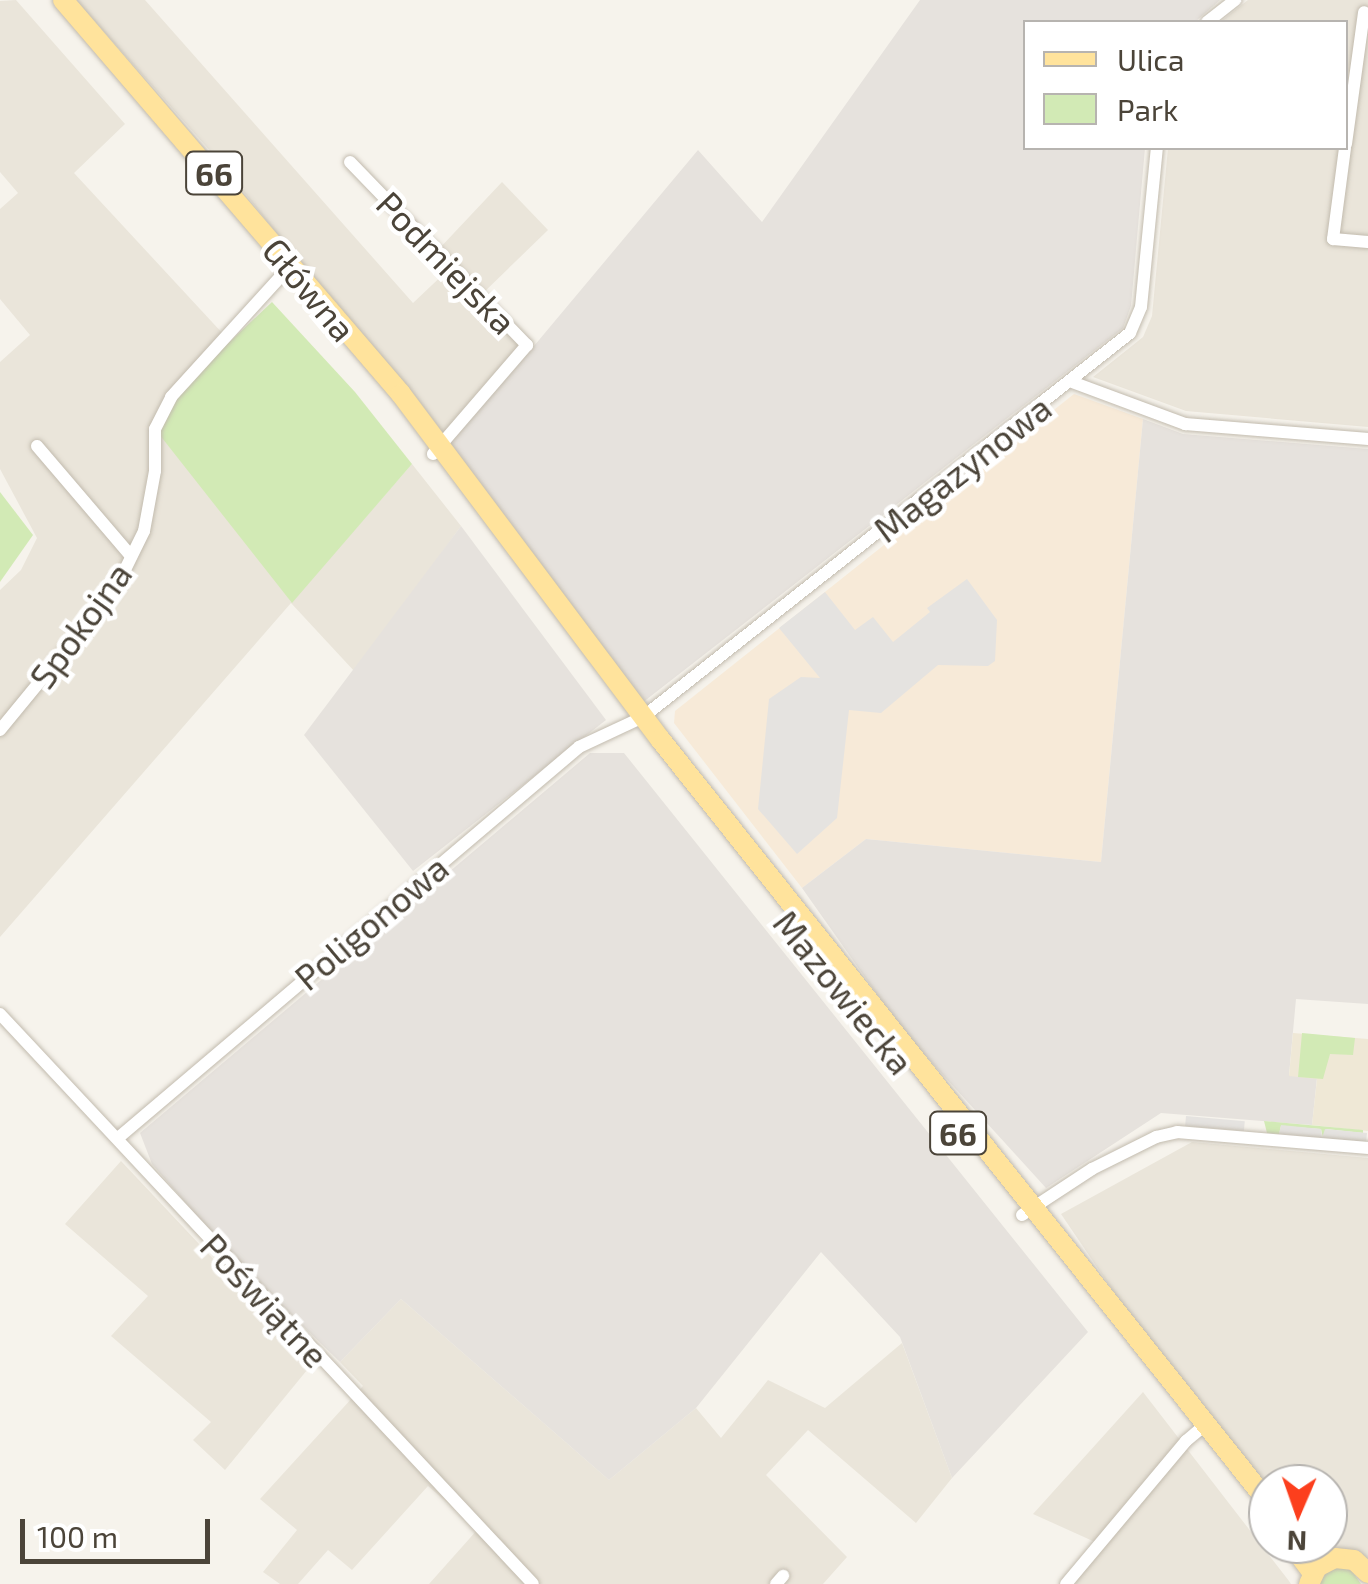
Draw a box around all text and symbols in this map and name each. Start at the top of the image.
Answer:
legend [1023,20,1348,150]
text: Ulica [1117,41,1184,77]
text: Park [1117,91,1178,127]
road number: 66 [184,146,244,200]
street label: Podmiejska [369,182,525,342]
street label: Główna [255,229,365,349]
street label: Magazynowa [865,386,1059,550]
street label: Spokojna [20,554,140,696]
street label: Poligonowa [286,846,456,998]
street label: Mazowiecka [765,902,923,1082]
road number: 66 [928,1106,988,1160]
street label: Poświątne [193,1225,337,1375]
north arrow [1248,1464,1348,1564]
scale bar [25,1499,215,1561]
text: 100 m [37,1518,118,1554]
text: N [1286,1525,1308,1559]

